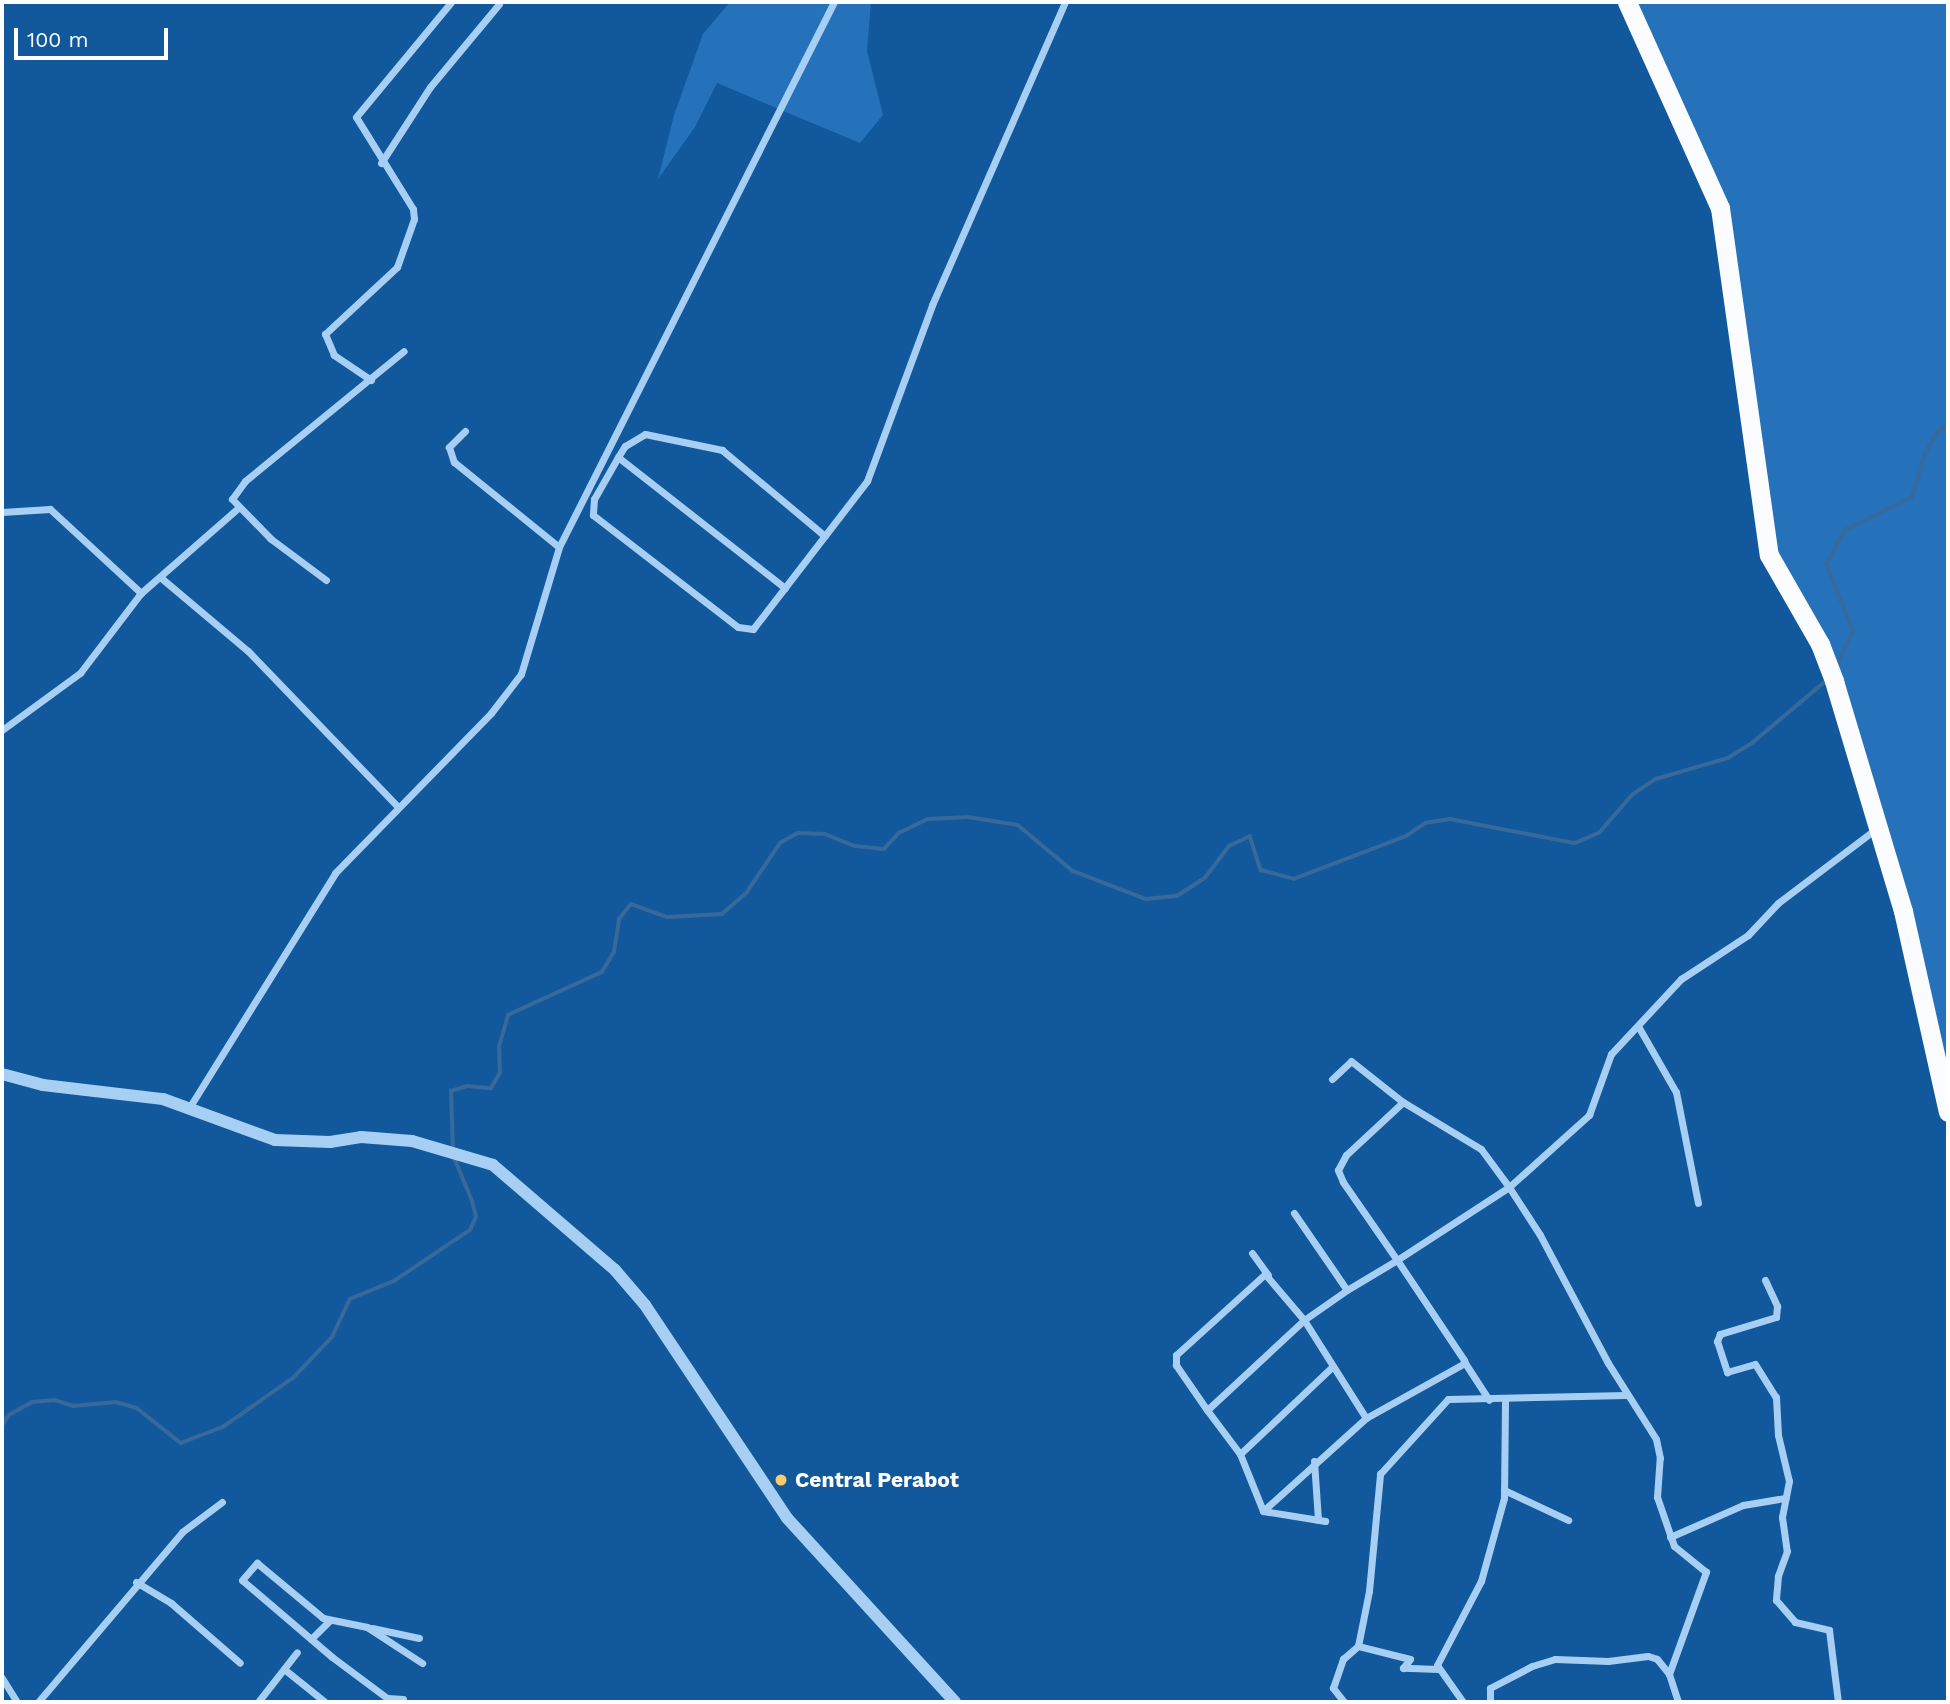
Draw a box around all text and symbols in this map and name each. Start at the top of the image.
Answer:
scale bar [18,14,172,58]
text: 100 m [27,27,89,52]
place label: Central Perabot [795,1467,959,1493]
marker: Central Perabot [773,1472,789,1488]

